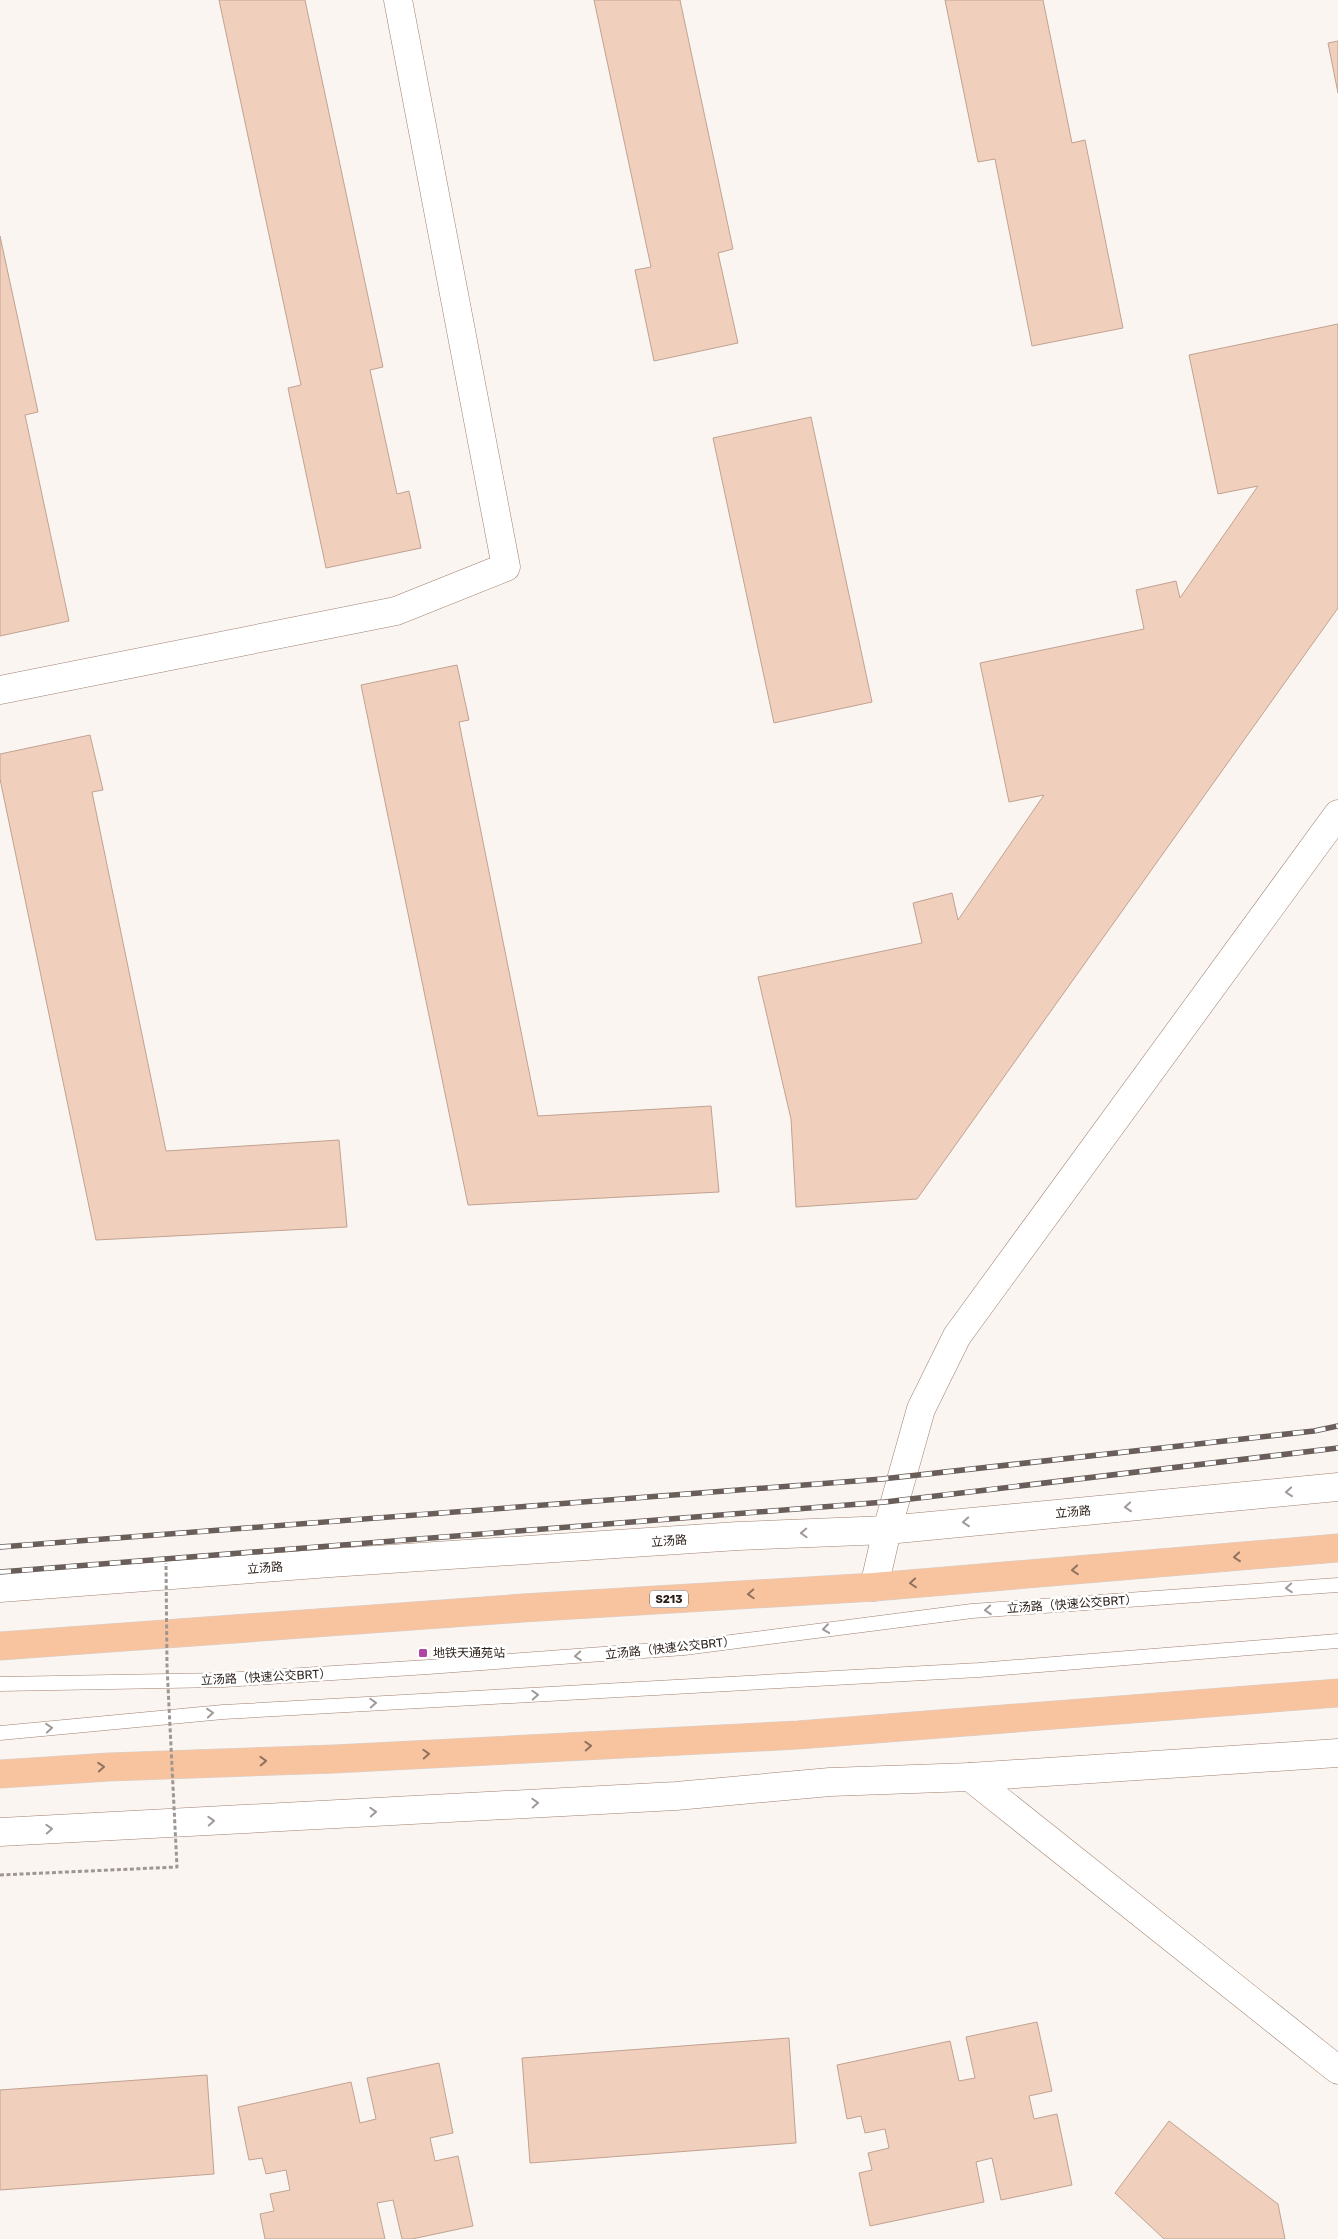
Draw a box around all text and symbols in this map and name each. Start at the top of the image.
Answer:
one-way arrow [1285,1486,1293,1497]
one-way arrow [1123,1501,1131,1512]
street label: 立汤路 [1054,1503,1092,1521]
one-way arrow [962,1517,970,1528]
one-way arrow [800,1528,808,1539]
street label: 立汤路 [651,1533,687,1549]
one-way arrow [1233,1551,1241,1562]
street label: 立汤路 [247,1560,283,1576]
one-way arrow [1071,1564,1079,1575]
one-way arrow [909,1578,917,1589]
one-way arrow [1285,1582,1293,1593]
one-way arrow [747,1588,755,1599]
road number: S213 [650,1590,688,1608]
street label: 立汤路（快速公交BRT） [1006,1592,1138,1616]
one-way arrow [983,1604,991,1615]
one-way arrow [822,1623,830,1634]
street label: 立汤路（快速公交BRT） [604,1634,736,1662]
place label: 地铁天通苑站 [433,1646,505,1660]
marker: 地铁天通苑站 [417,1647,429,1659]
one-way arrow [574,1651,582,1662]
street label: 立汤路（快速公交BRT） [200,1667,332,1687]
one-way arrow [531,1689,539,1700]
one-way arrow [369,1698,377,1709]
one-way arrow [207,1708,215,1719]
one-way arrow [45,1723,53,1734]
one-way arrow [584,1740,592,1751]
one-way arrow [422,1749,430,1760]
one-way arrow [260,1756,268,1767]
one-way arrow [97,1762,105,1773]
one-way arrow [532,1798,540,1809]
one-way arrow [369,1806,377,1817]
one-way arrow [207,1815,215,1826]
one-way arrow [45,1824,53,1835]

